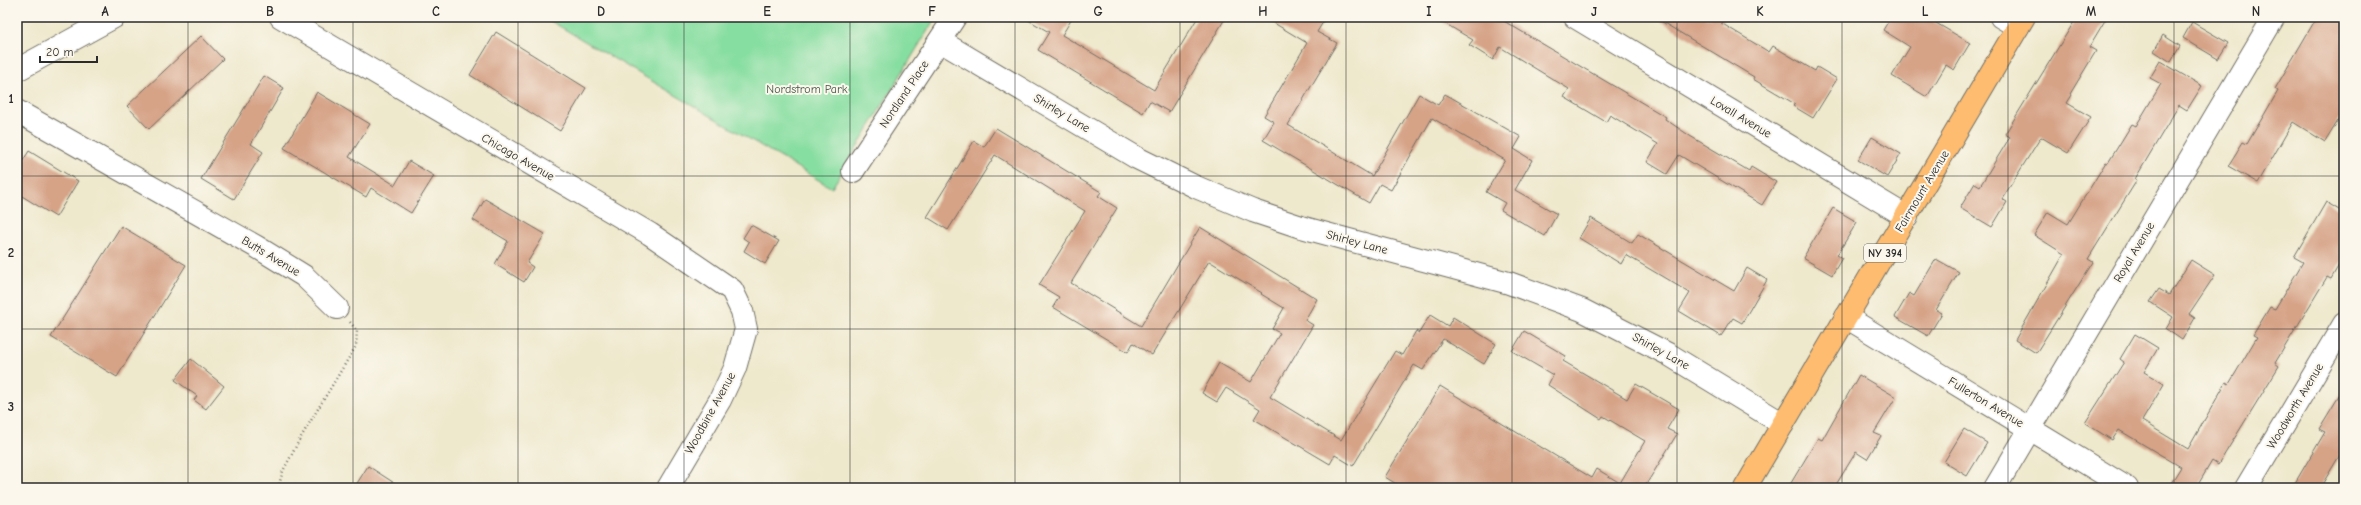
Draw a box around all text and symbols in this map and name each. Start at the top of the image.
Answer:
text: A [101,4,109,19]
text: B [266,4,274,19]
text: C [432,4,440,19]
text: D [597,4,605,19]
text: E [763,4,771,19]
text: F [928,4,936,19]
text: G [1093,4,1103,19]
text: H [1258,4,1268,19]
text: I [1426,4,1432,19]
text: J [1591,4,1597,19]
text: K [1756,4,1764,19]
text: L [1922,4,1929,19]
text: M [2086,4,2097,19]
text: N [2252,4,2260,19]
scale bar [40,38,97,64]
text: 20 m [46,45,74,59]
street label: Nordland Place [876,58,932,130]
park label: Nordstrom Park [766,82,848,96]
text: 1 [8,91,14,106]
street label: Shirley Lane [1031,91,1093,135]
street label: Lovall Avenue [1708,93,1774,141]
street label: Chicago Avenue [479,130,557,184]
street label: Fairmount Avenue [1892,148,1952,234]
street label: Royal Avenue [2111,219,2157,285]
street label: Shirley Lane [1325,227,1389,257]
street label: Butts Avenue [239,233,303,279]
road number: NY 394 [1864,244,1906,262]
text: 2 [8,245,14,260]
street label: Shirley Lane [1630,330,1692,372]
street label: Woodworth Avenue [2264,361,2326,451]
street label: Woodbine Avenue [682,370,738,456]
street label: Fullerton Avenue [1946,374,2026,430]
text: 3 [8,399,14,414]

